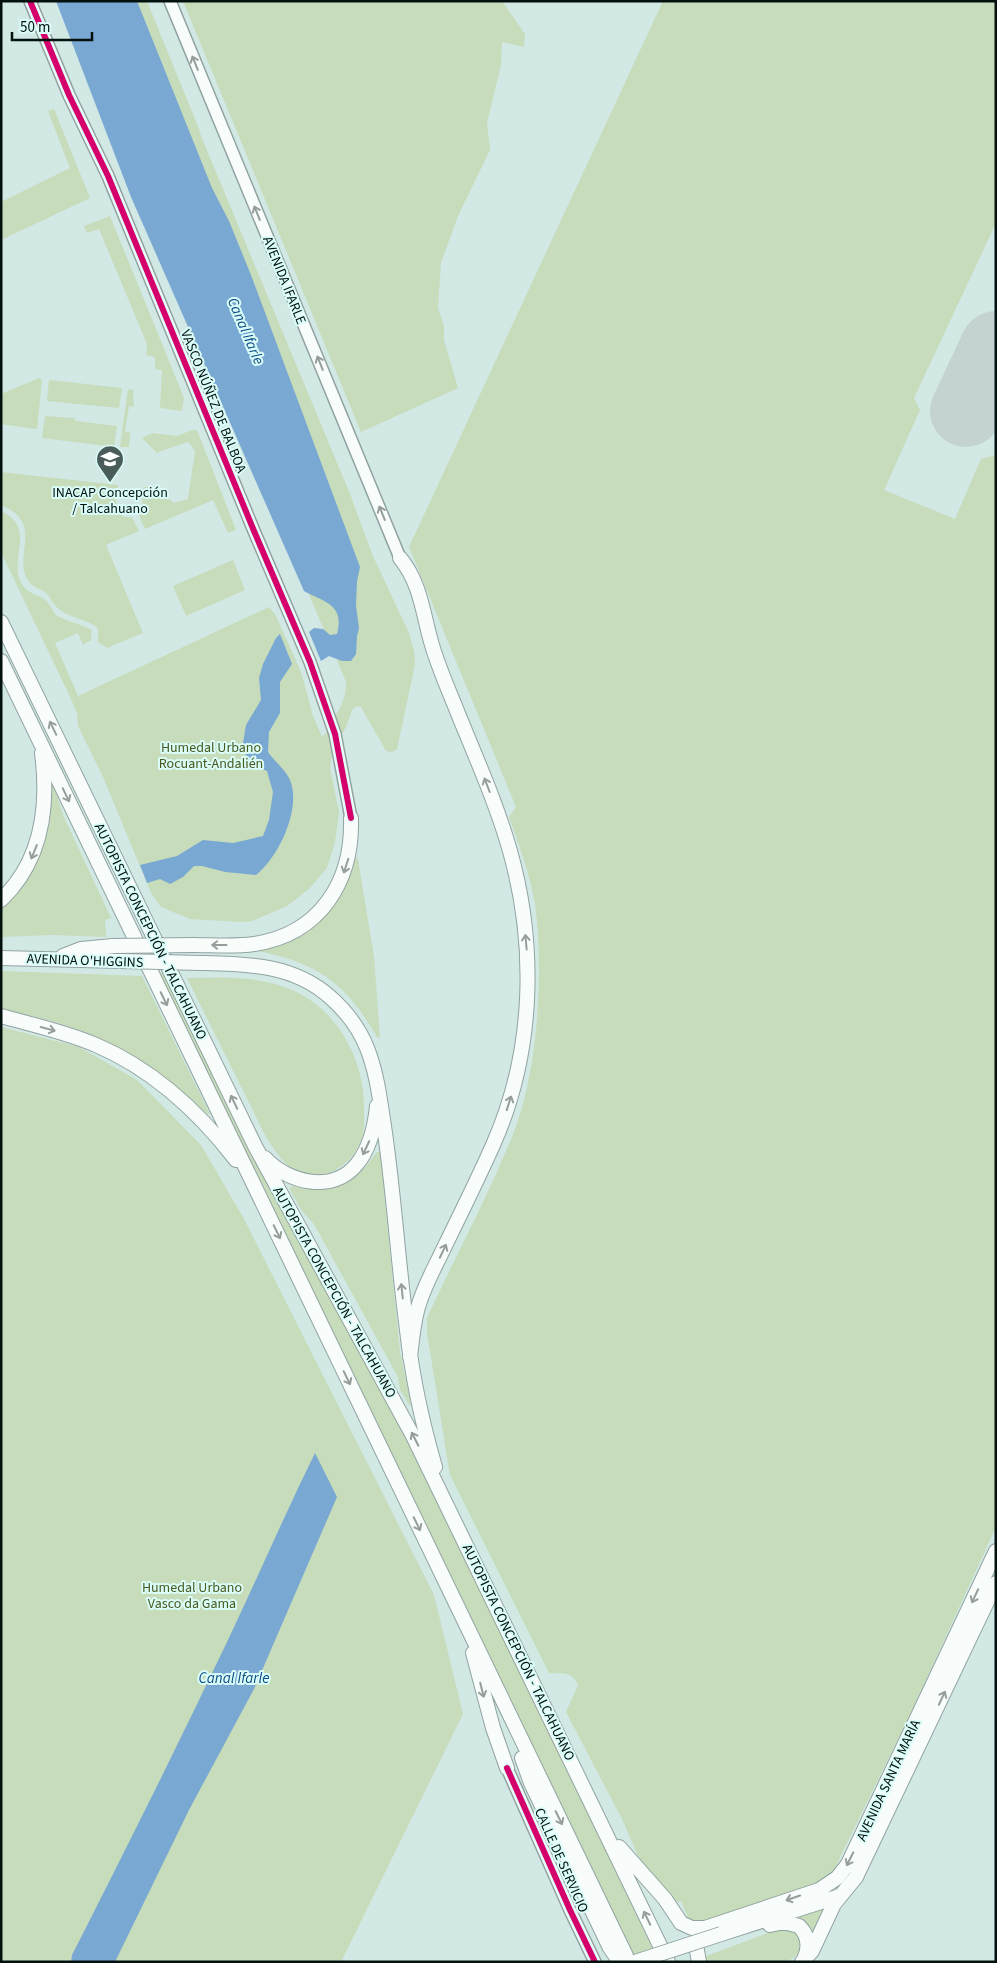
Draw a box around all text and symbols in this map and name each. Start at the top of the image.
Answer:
scale bar [12,10,92,42]
text: 50 m [20,17,50,38]
one-way arrow [190,56,200,71]
one-way arrow [252,206,262,221]
street label: AVENIDA IFARLE [257,233,311,327]
water label: Canal Ifarle [222,294,269,368]
street label: VASCO NÚÑEZ DE BALBOA [175,327,251,476]
one-way arrow [314,356,324,371]
school or university icon: INACAP Concepción / Talcahuano [95,444,125,483]
place label: INACAP Concepción / Talcahuano [52,483,168,519]
one-way arrow [376,506,386,521]
one-way arrow [47,721,57,736]
park label: Humedal Urbano Rocuant-Andalién [159,738,263,774]
one-way arrow [482,778,491,794]
one-way arrow [62,787,71,802]
street label: AUTOPISTA CONCEPCIÓN - TALCAHUANO [89,820,211,1043]
one-way arrow [28,844,38,859]
one-way arrow [341,857,351,873]
one-way arrow [521,935,531,951]
one-way arrow [212,941,228,950]
street label: AVENIDA O'HIGGINS [26,949,144,973]
one-way arrow [160,991,169,1006]
one-way arrow [40,1024,56,1034]
one-way arrow [229,1095,238,1110]
one-way arrow [505,1096,514,1111]
one-way arrow [361,1140,371,1155]
street label: AUTOPISTA CONCEPCIÓN - TALCAHUANO [268,1183,401,1402]
one-way arrow [272,1224,282,1239]
one-way arrow [439,1244,448,1259]
one-way arrow [397,1283,407,1299]
one-way arrow [343,1370,352,1385]
one-way arrow [409,1432,419,1447]
one-way arrow [413,1517,423,1532]
street label: AUTOPISTA CONCEPCIÓN - TALCAHUANO [457,1541,579,1764]
park label: Humedal Urbano Vasco da Gama [142,1578,242,1614]
one-way arrow [970,1588,980,1603]
water label: Canal Ifarle [199,1668,269,1689]
one-way arrow [478,1681,488,1697]
one-way arrow [937,1690,947,1705]
street label: AVENIDA SANTA MARÍA [852,1716,926,1845]
street label: CALLE DE SERVICIO [529,1805,593,1916]
one-way arrow [555,1810,565,1825]
one-way arrow [845,1851,855,1866]
one-way arrow [786,1894,802,1904]
one-way arrow [642,1911,651,1926]

